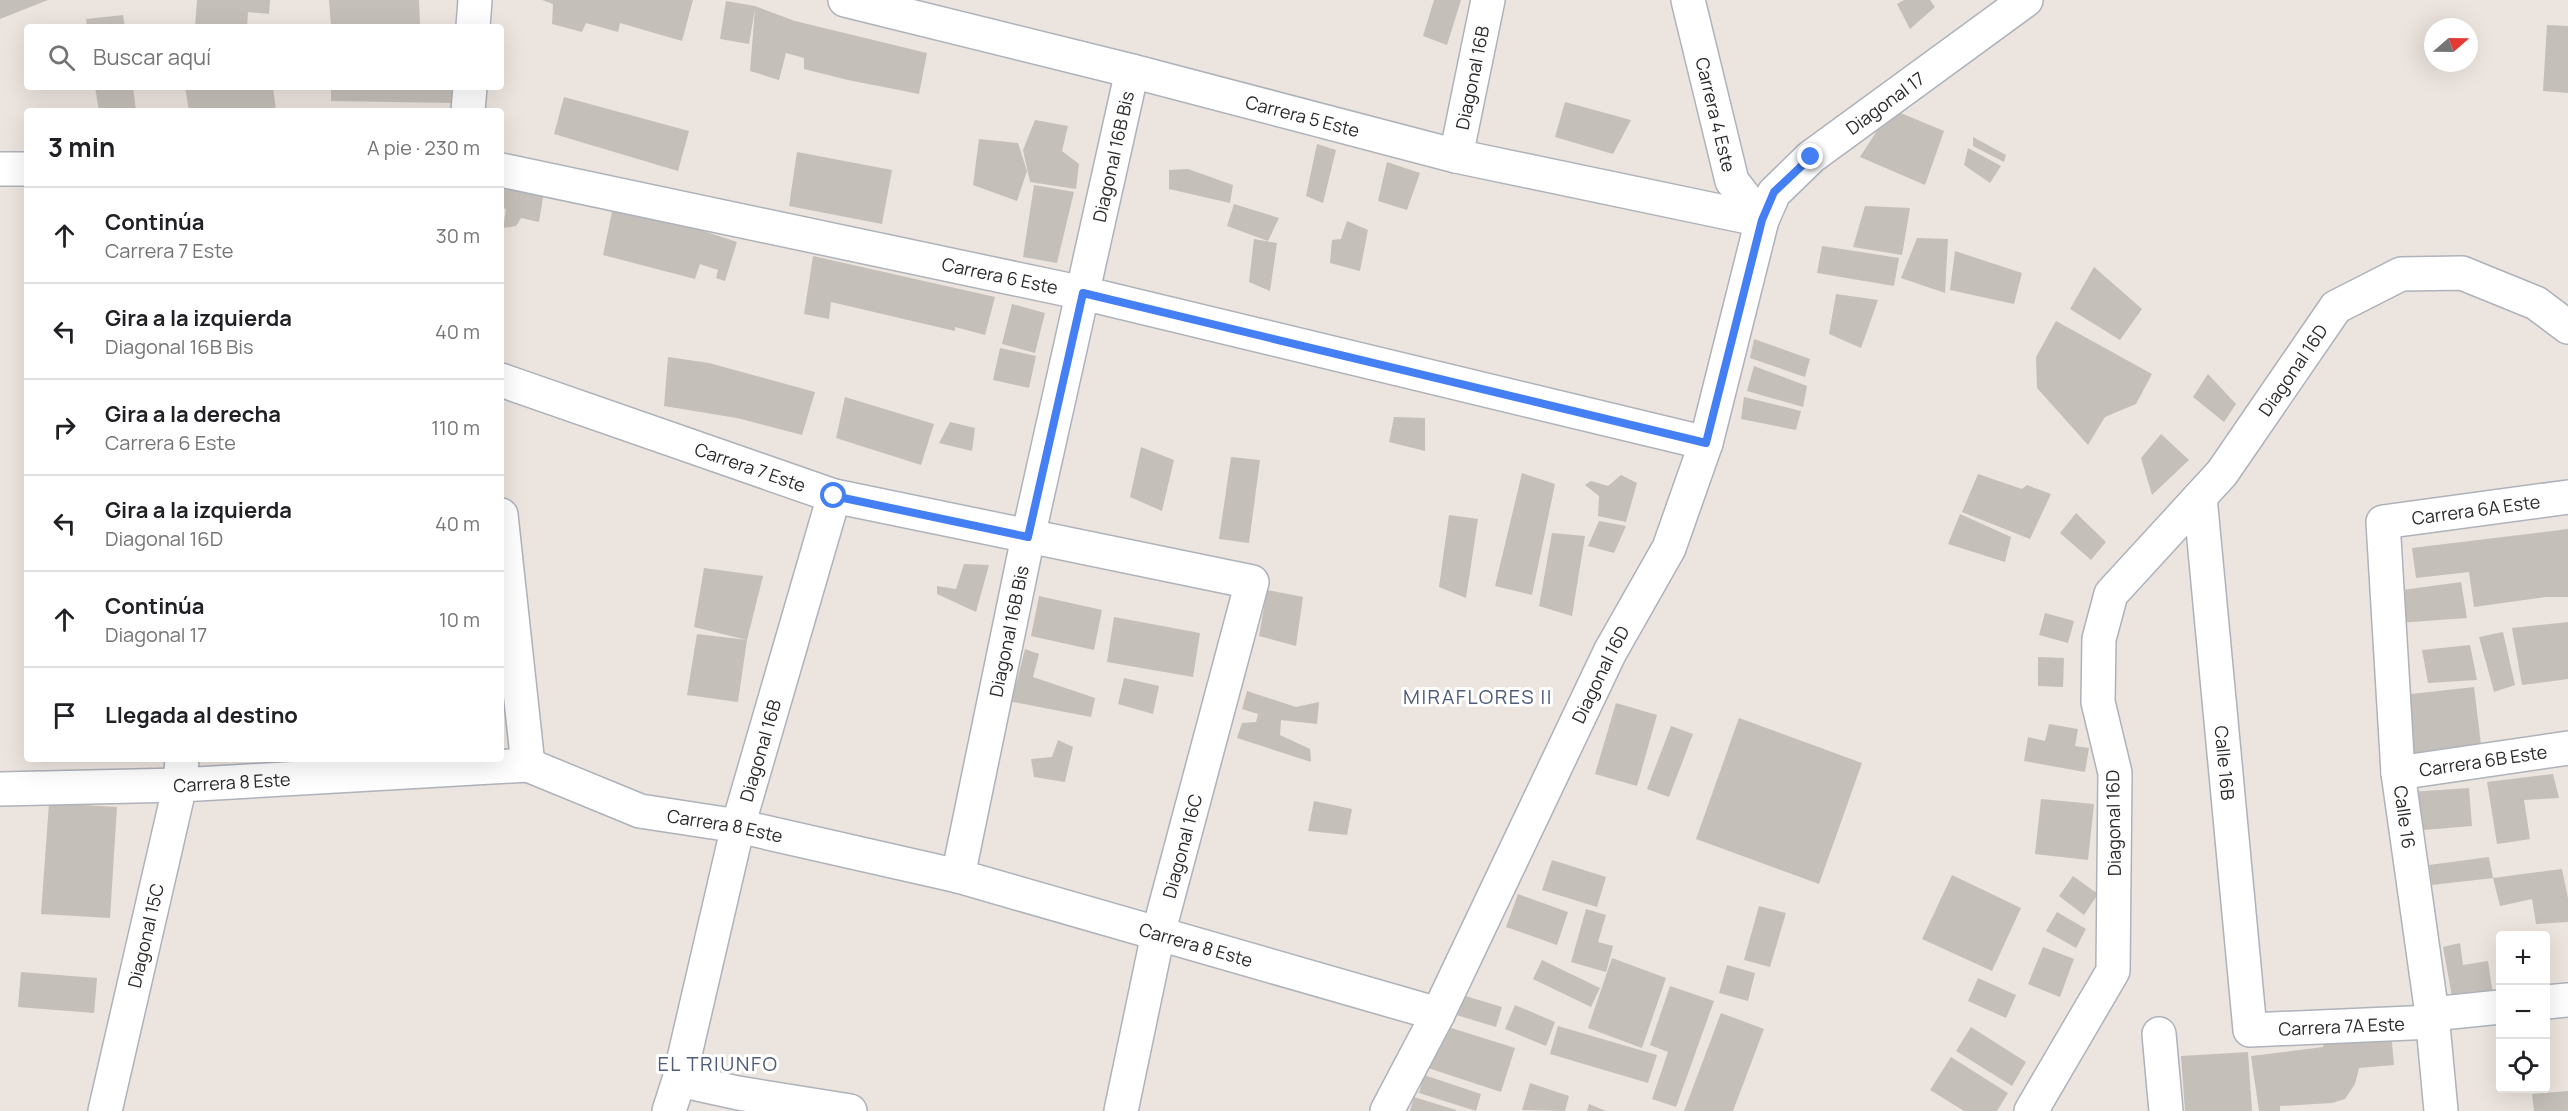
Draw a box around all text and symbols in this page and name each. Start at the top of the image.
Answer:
north arrow [2424,18,2478,72]
search box [24,24,504,90]
street label: Diagonal 16B [1450,24,1494,132]
icon: search [45,41,78,74]
text: Buscar aquí [93,42,211,72]
street label: Carrera 4 Este [1690,55,1741,174]
street label: Diagonal 17 [1841,66,1929,140]
street label: Diagonal 16B Bis [1087,89,1139,224]
street label: Carrera 5 Este [1243,89,1362,142]
text: 3 min [48,129,115,165]
text: A pie · 230 m [367,134,480,161]
route end [1797,143,1823,169]
text: Continúa [105,207,205,237]
icon: ahead [48,219,81,252]
text: 30 m [436,222,480,249]
text: Carrera 7 Este [105,237,234,264]
street label: Carrera 6 Este [940,252,1060,299]
text: Gira a la izquierda [105,303,292,333]
icon: left [48,315,81,348]
text: 40 m [435,318,480,345]
street label: Diagonal 16D [2253,319,2333,421]
text: Diagonal 16B Bis [105,333,253,360]
text: Gira a la derecha [105,399,281,429]
icon: right [48,411,81,444]
text: 110 m [431,414,480,441]
text: Carrera 6 Este [105,429,236,456]
street label: Carrera 7 Este [692,436,809,497]
route start [820,482,846,508]
street label: Carrera 6A Este [2410,489,2542,530]
text: Gira a la izquierda [105,495,292,525]
icon: left [48,507,81,540]
text: 40 m [435,510,480,537]
text: Diagonal 16D [105,525,223,552]
street label: Diagonal 16B Bis [983,563,1034,699]
text: Continúa [105,591,205,621]
icon: ahead [48,603,81,636]
text: 10 m [439,606,480,633]
text: Diagonal 17 [105,621,207,648]
street label: Diagonal 16D [1566,621,1635,727]
district label: MIRAFLORES II [1403,683,1553,710]
street label: Diagonal 16B [734,697,786,804]
icon: arrive [48,699,81,732]
text: Llegada al destino [105,700,298,730]
street label: Calle 16B [2210,725,2240,801]
street label: Carrera 6B Este [2418,739,2549,782]
street label: Carrera 8 Este [173,767,291,797]
street label: Diagonal 16D [2100,770,2126,876]
street label: Calle 16 [2389,784,2421,850]
street label: Diagonal 16C [1157,791,1207,901]
street label: Carrera 8 Este [666,803,785,848]
street label: Diagonal 15C [122,881,169,990]
street label: Carrera 8 Este [1136,917,1256,972]
map controls [2496,931,2550,1093]
button: + [2496,931,2550,985]
button: − [2496,985,2550,1039]
street label: Carrera 7A Este [2278,1011,2405,1041]
button: locate [2496,1039,2550,1093]
district label: EL TRIUNFO [657,1050,779,1077]

